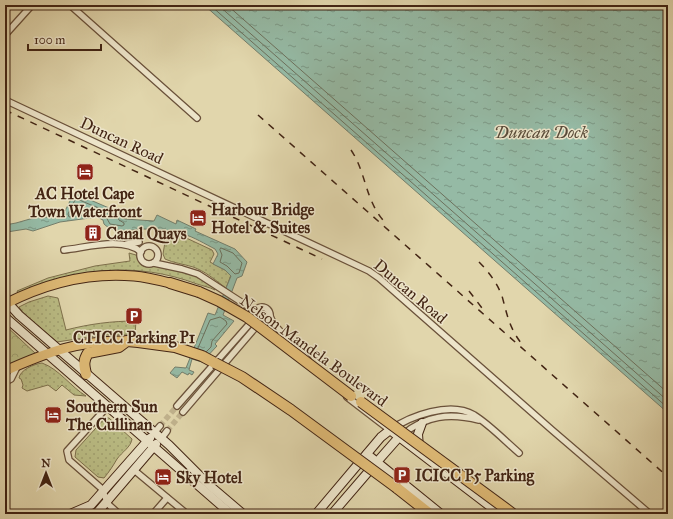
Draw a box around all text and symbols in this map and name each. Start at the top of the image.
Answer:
scale bar [28,26,101,52]
text: 100 m [34,33,65,47]
street label: Duncan Road [77,113,166,168]
water label: Duncan Dock [494,122,589,143]
hotel icon: AC Hotel Cape Town Waterfront [75,162,95,182]
place label: AC Hotel Cape Town Waterfront [27,184,142,221]
place label: Harbour Bridge Hotel & Suites [211,200,315,237]
hotel icon: Harbour Bridge Hotel & Suites [188,208,208,228]
building icon: Canal Quays [83,223,103,243]
place label: Canal Quays [106,224,187,244]
street label: Duncan Road [370,255,451,327]
street label: Nelson Mandela Boulevard [236,290,391,410]
parking icon: CTICC Parking P1 [124,306,144,326]
place label: CTICC Parking P1 [73,328,196,348]
place label: Southern Sun The Cullinan [65,397,158,434]
hotel icon: Southern Sun The Cullinan [43,405,63,425]
north arrow [26,453,66,493]
text: N [41,457,51,470]
parking icon: ICICC P5 Parking [392,465,412,485]
place label: ICICC P5 Parking [415,466,535,486]
hotel icon: Sky Hotel [153,467,173,487]
place label: Sky Hotel [176,468,243,488]

